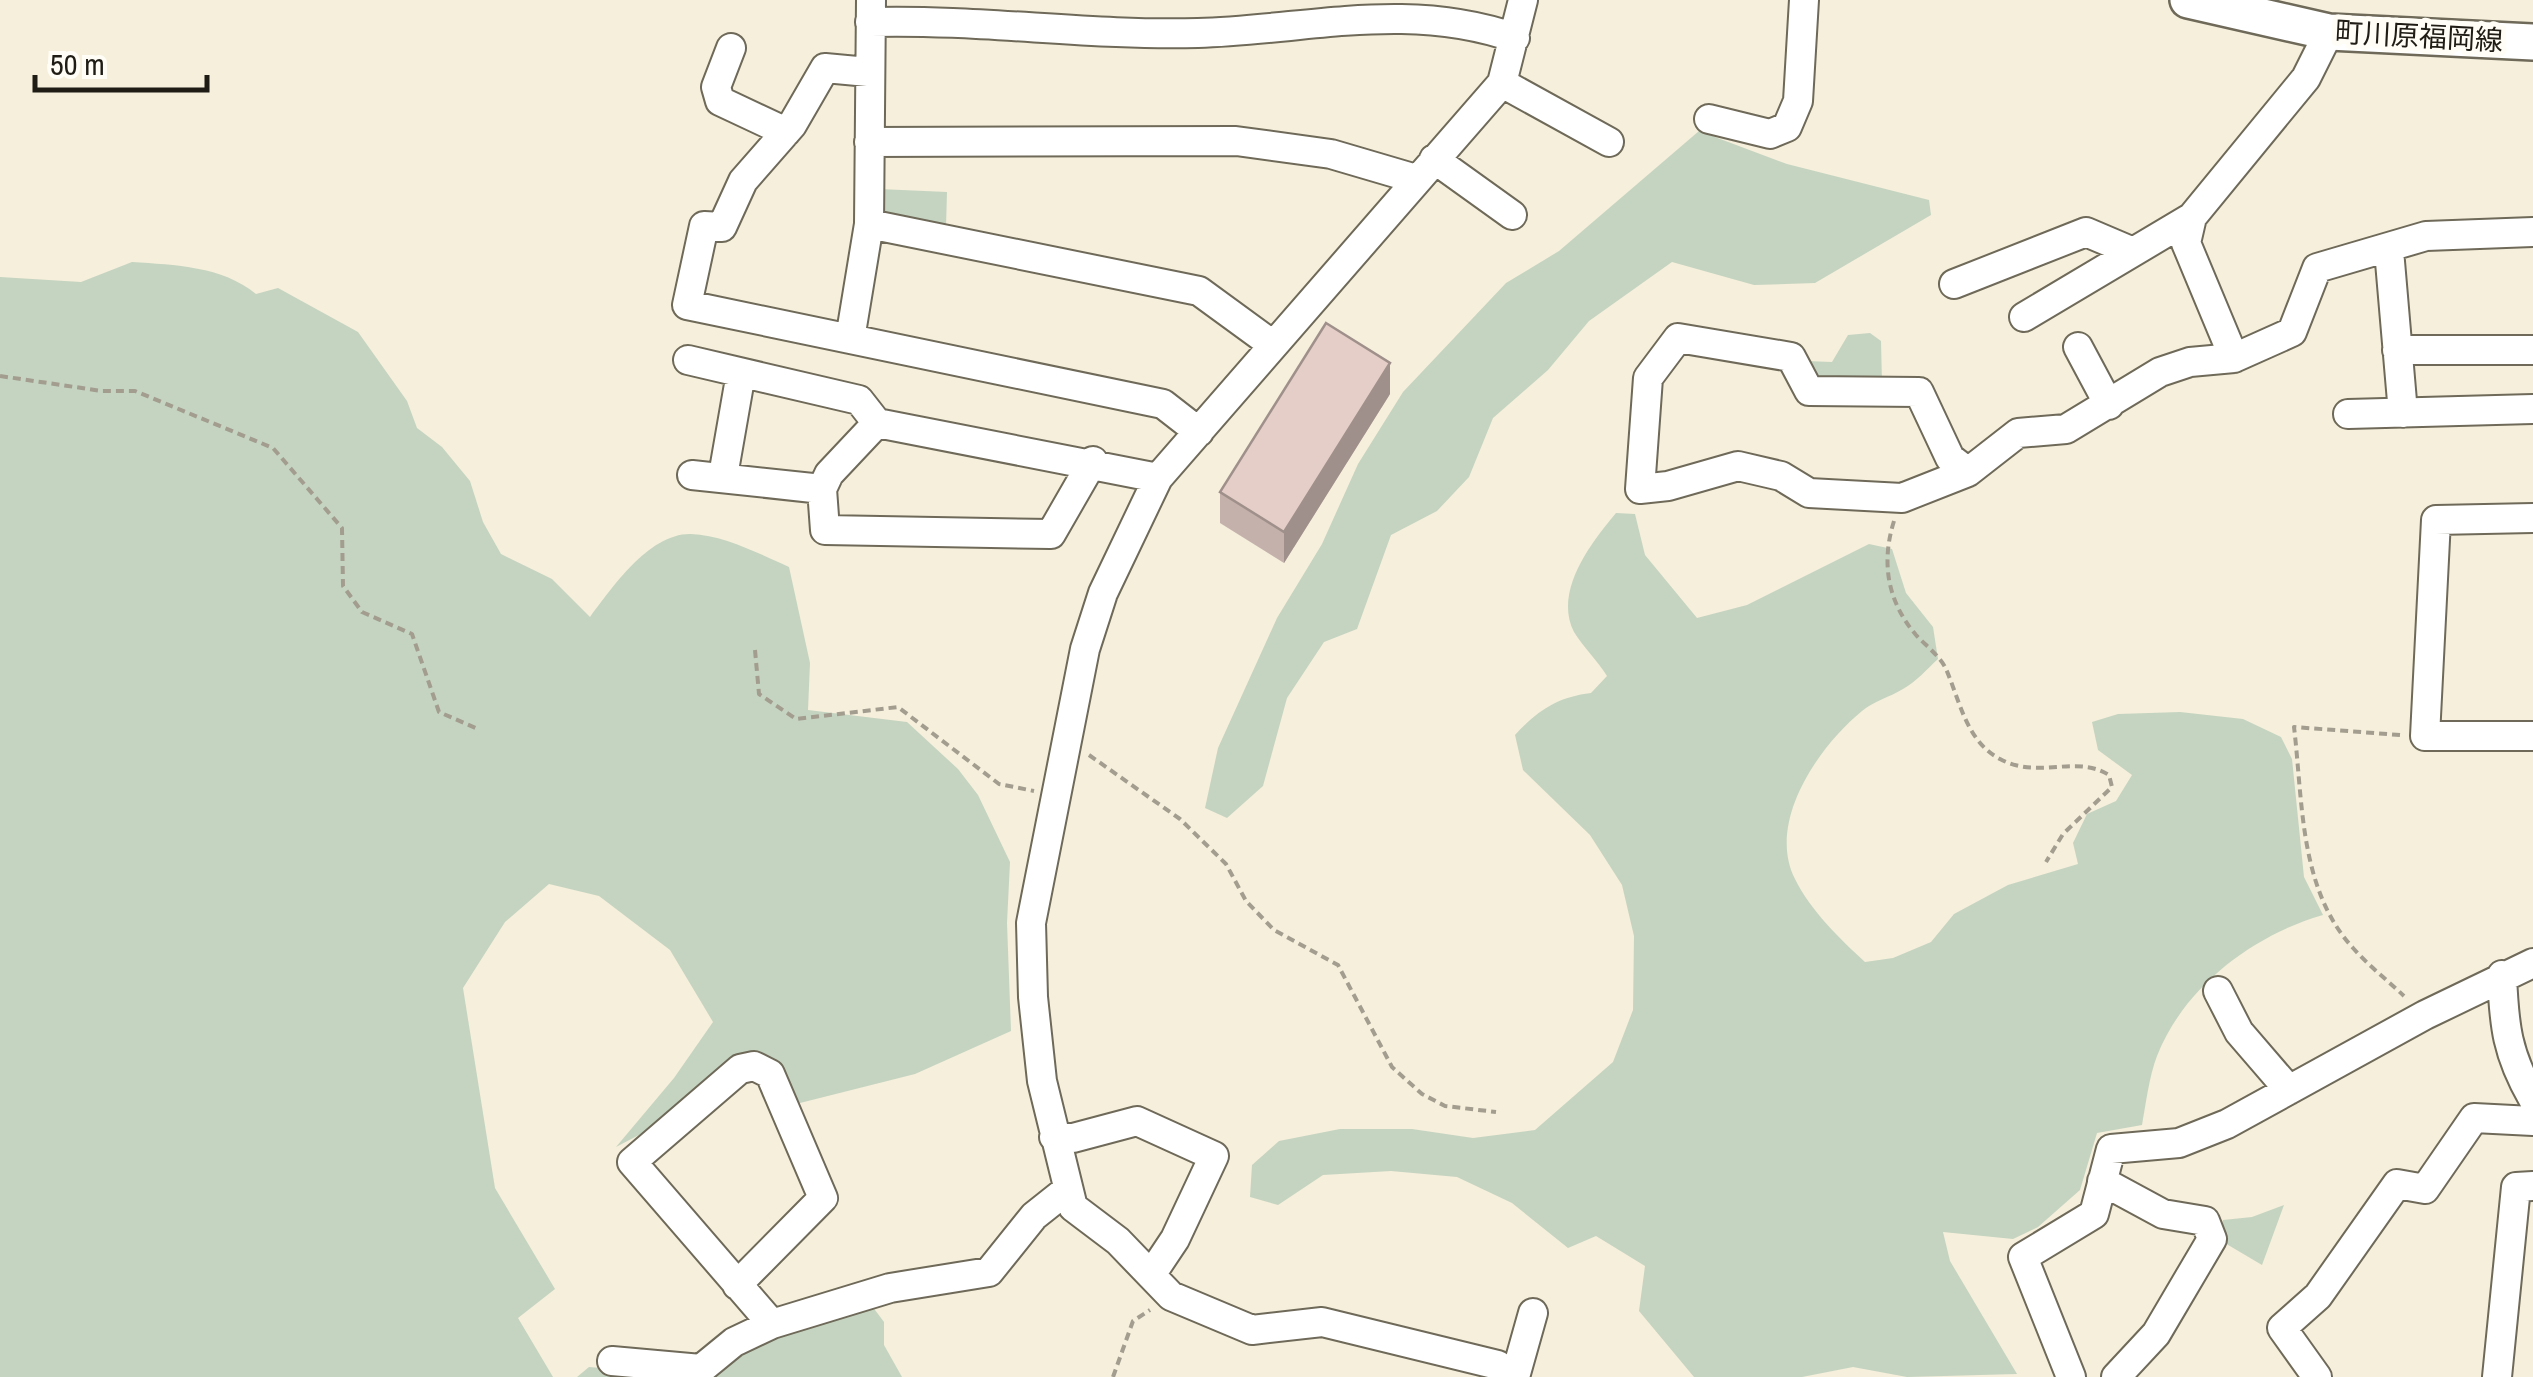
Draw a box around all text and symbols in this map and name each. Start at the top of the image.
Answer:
street label: 町川原福岡線 [2334,13,2504,59]
scale bar [35,30,208,92]
text: 50 m [50,44,105,84]

